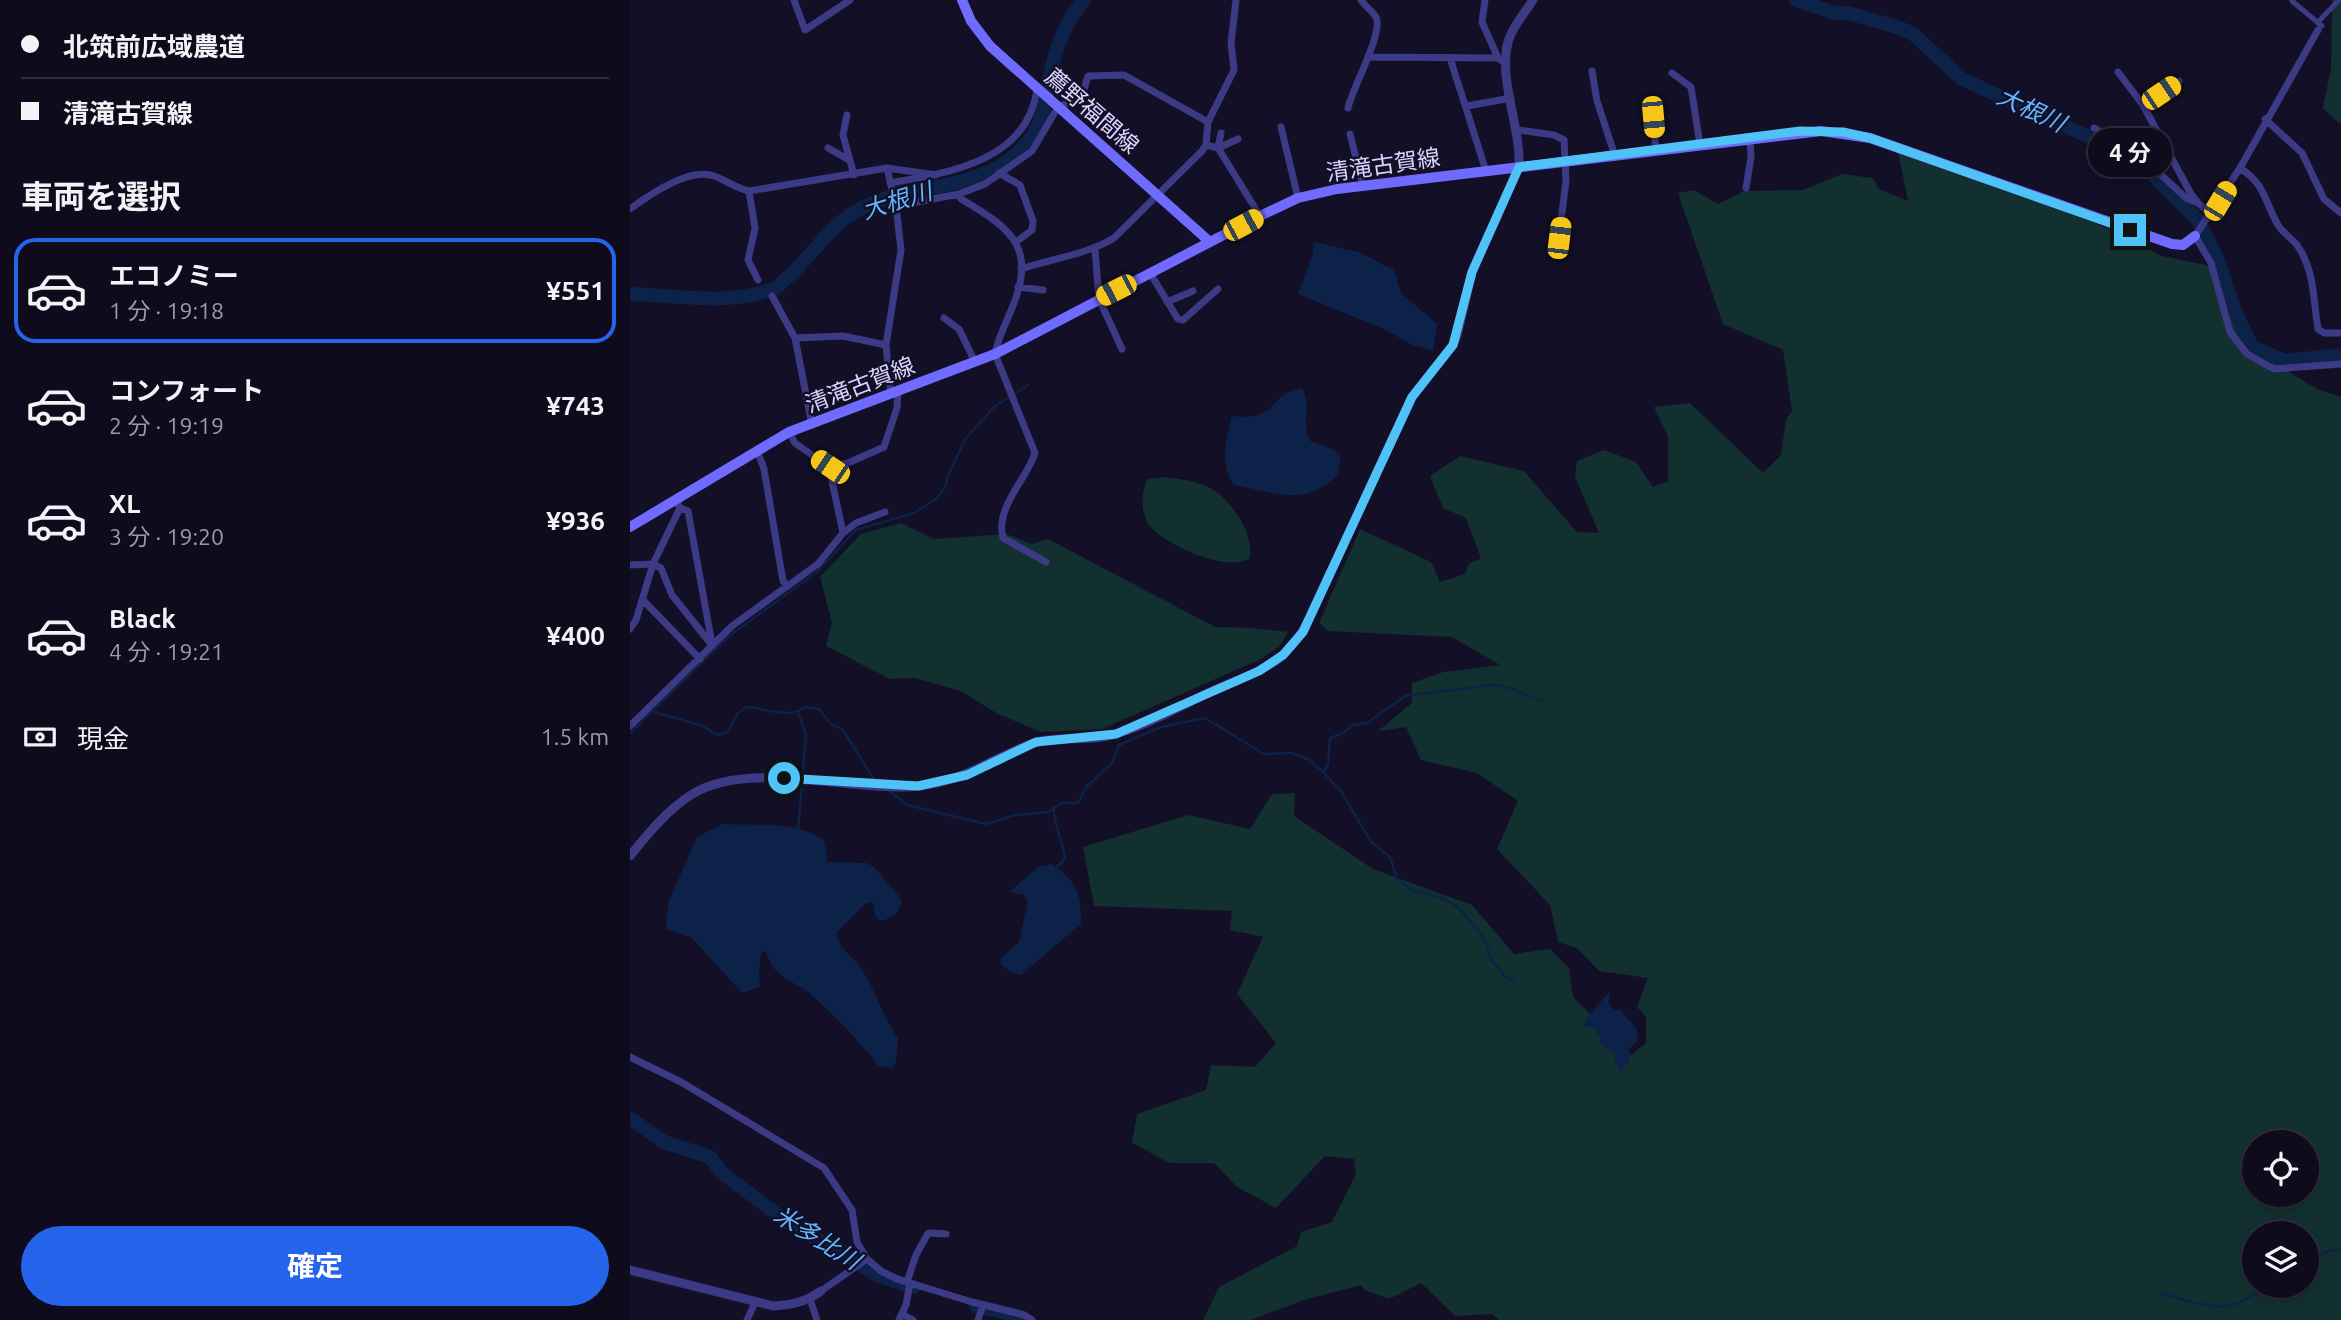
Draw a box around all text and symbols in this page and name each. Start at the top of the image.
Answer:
text: 北筑前広域農道 [63,32,245,61]
street label: 薦野福間線 [1041,63,1144,158]
car [2138,73,2185,113]
water label: 大根川 [1993,82,2072,138]
car [1641,95,1666,139]
text: 清滝古賀線 [63,99,193,128]
callout: 4 分 [2088,128,2172,177]
text: 4 分 [2109,140,2151,165]
street label: 清滝古賀線 [1324,144,1442,185]
water label: 大根川 [858,176,938,224]
text: 車両を選択 [21,178,181,214]
car [2201,178,2240,224]
car [1220,206,1267,244]
route end [2114,214,2146,246]
car [1547,216,1572,260]
icon: car [25,259,88,322]
text: エコノミー [109,261,239,290]
car [1093,271,1140,309]
text: ¥551 [546,276,605,305]
text: 1 分 · 19:18 [109,298,224,323]
street label: 清滝古賀線 [802,352,918,417]
icon: car [25,374,88,437]
text: コンフォート [109,376,264,405]
text: ¥743 [546,391,605,420]
text: 2 分 · 19:19 [109,413,224,438]
car [807,447,854,487]
icon: car [25,489,88,552]
text: XL [109,489,140,518]
text: ¥936 [546,506,605,535]
text: 3 分 · 19:20 [109,524,224,549]
icon: car [25,604,88,667]
text: Black [109,604,176,633]
text: ¥400 [546,621,605,650]
text: 4 分 · 19:21 [109,639,224,664]
icon: cash [21,718,59,756]
text: 現金 [77,724,129,753]
text: 1.5 km [541,724,609,749]
route start [768,762,800,794]
map controls [2242,1130,2319,1298]
button: locate [2242,1130,2319,1207]
water label: 米多比川 [769,1201,868,1276]
button: layers [2242,1221,2319,1298]
button: 確定 [21,1226,609,1306]

